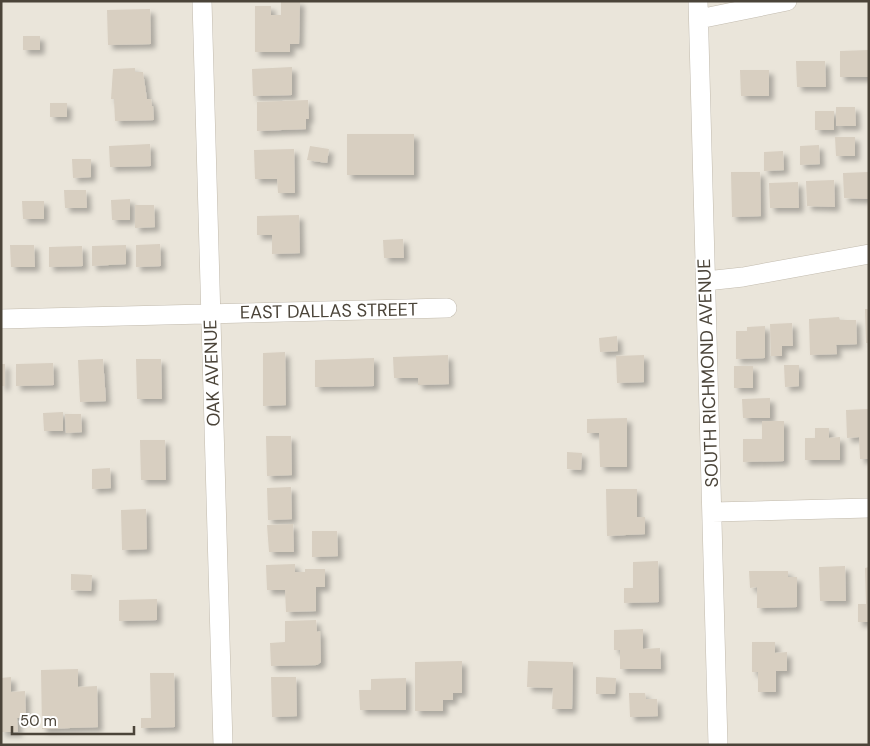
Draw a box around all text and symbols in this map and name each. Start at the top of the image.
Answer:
street label: SOUTH RICHMOND AVENUE [692,258,724,488]
street label: EAST DALLAS STREET [240,297,418,325]
street label: OAK AVENUE [198,319,226,427]
scale bar [12,704,135,736]
text: 50 m [20,711,57,731]

